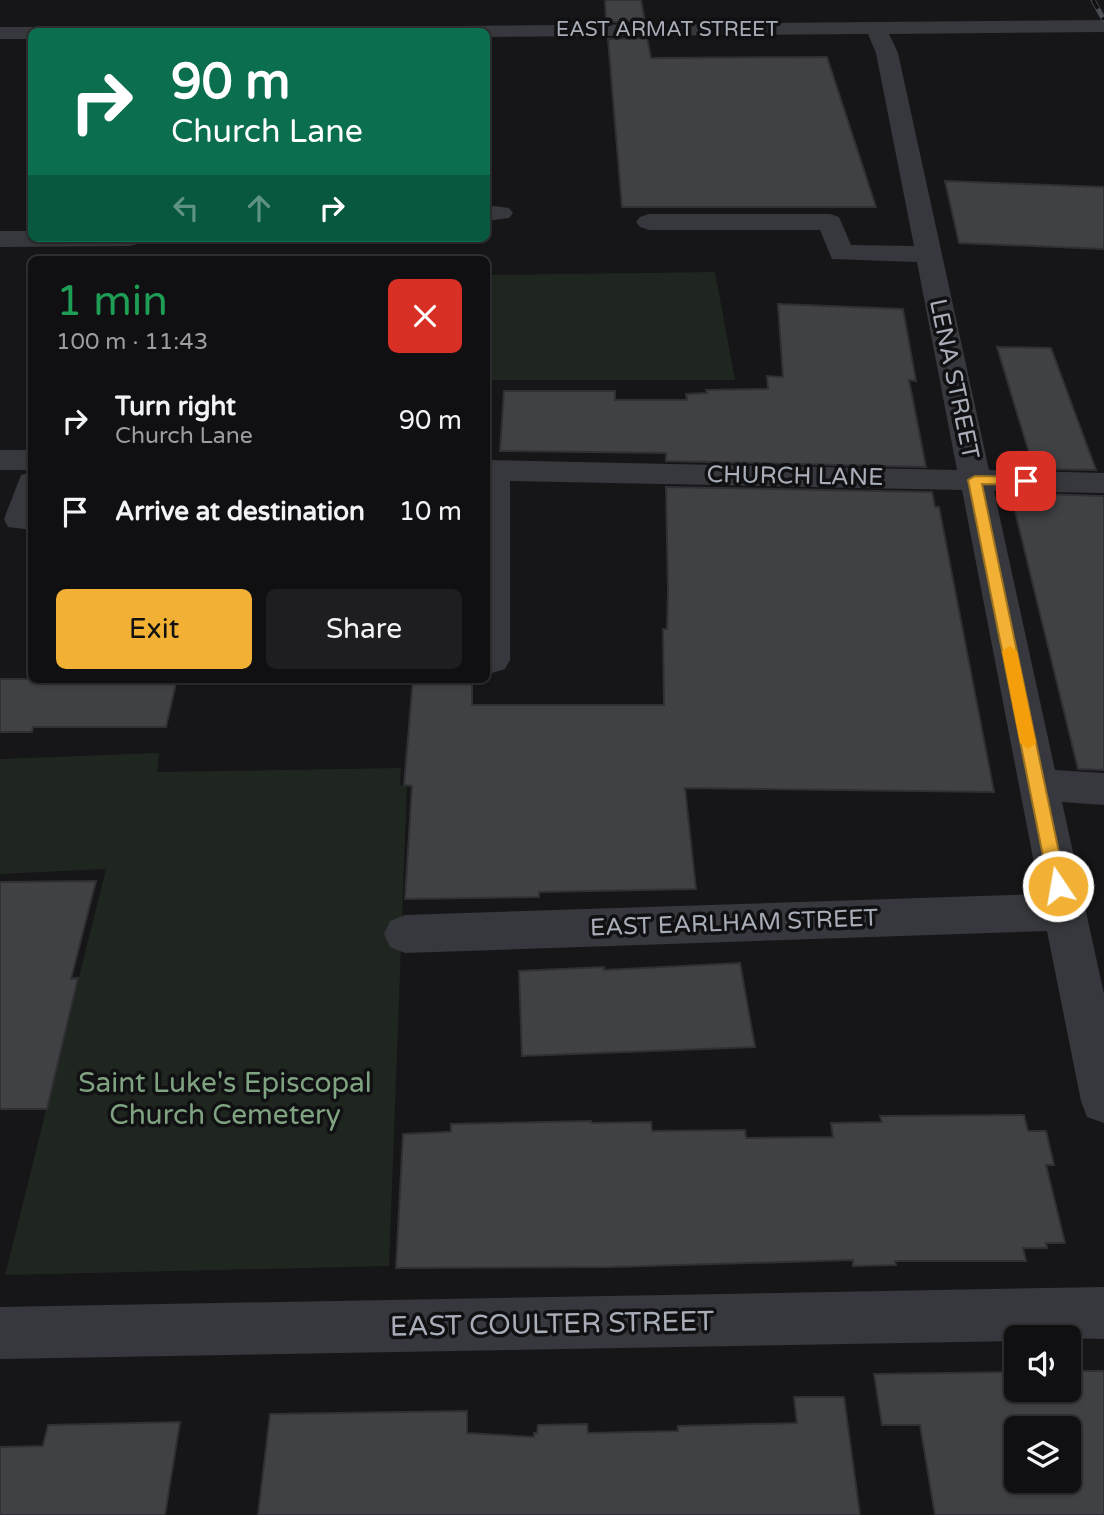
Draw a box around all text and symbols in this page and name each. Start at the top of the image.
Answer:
street label: EAST ARMAT STREET [556,17,778,42]
text: 90 m [171,53,290,112]
icon: right [56,56,147,147]
text: Church Lane [171,113,363,151]
icon: left [167,189,205,227]
icon: ahead [240,189,278,227]
icon: right [313,189,351,227]
text: 1 min [56,276,168,327]
button: close [388,279,462,353]
street label: LENA STREET [923,296,985,462]
text: 100 m · 11:43 [56,328,208,356]
text: Turn right [115,391,236,422]
icon: right [56,402,94,440]
text: 90 m [399,405,462,436]
text: Church Lane [115,422,253,450]
pin [996,451,1056,511]
street label: CHURCH LANE [706,460,884,492]
icon: arrive [1007,462,1045,500]
icon: arrive [56,493,94,531]
text: Arrive at destination [115,496,365,527]
text: 10 m [399,496,462,527]
button: Exit [56,589,252,669]
button: Share [266,589,462,669]
position arrow [1021,849,1095,923]
street label: EAST EARLHAM STREET [589,903,879,943]
park label: Saint Luke's Episcopal Church Cemetery [78,1066,372,1132]
street label: EAST COULTER STREET [390,1304,714,1344]
map controls [1004,1325,1081,1493]
button: sound [1004,1325,1081,1402]
button: layers [1004,1416,1081,1493]

